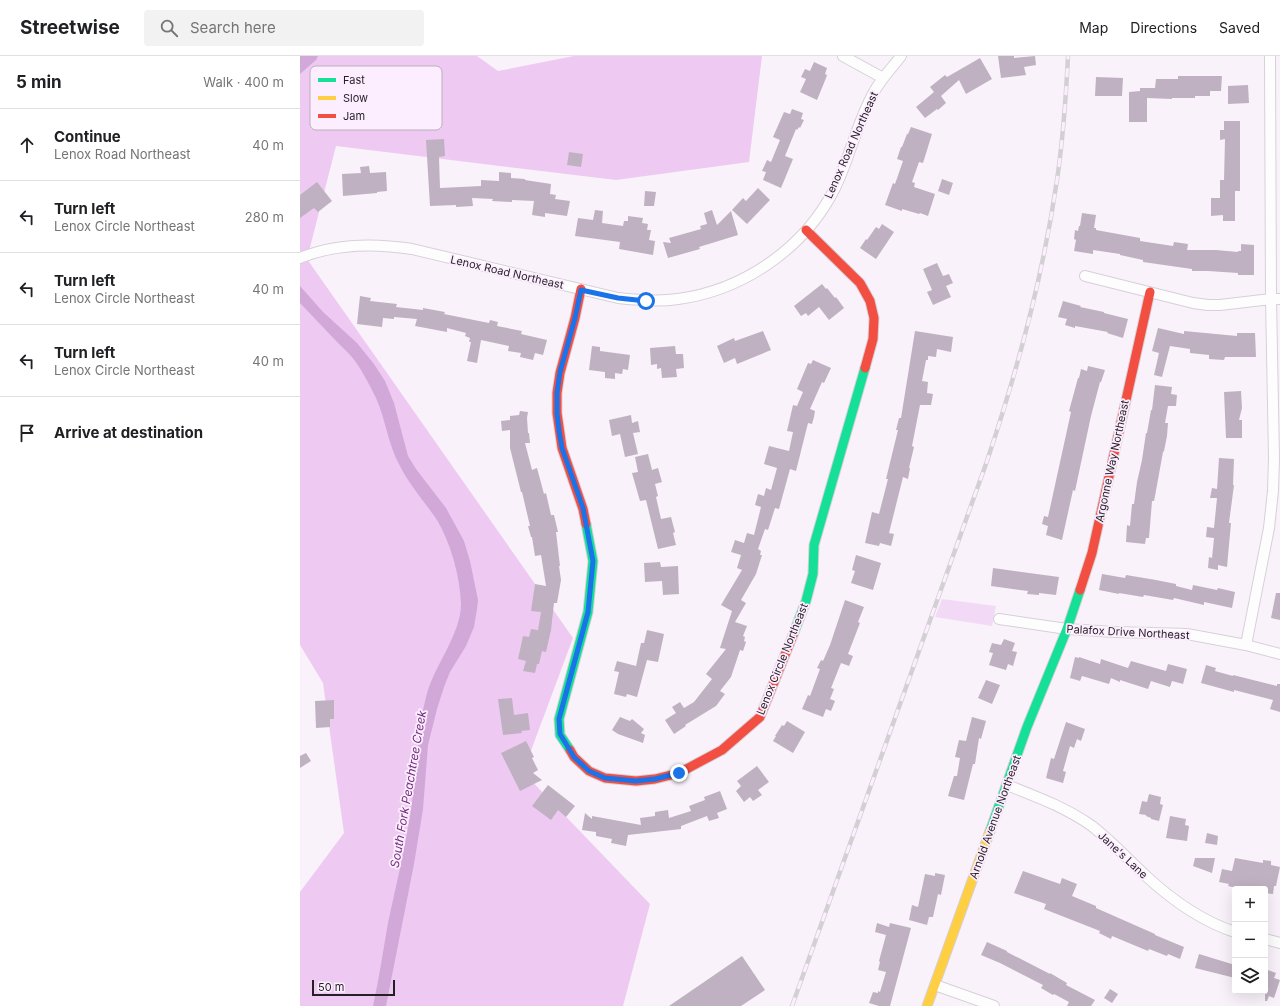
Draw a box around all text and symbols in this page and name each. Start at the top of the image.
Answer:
search box [144,10,424,46]
text: Streetwise [20,16,120,39]
icon: search [158,17,180,39]
text: Search here [190,18,276,37]
text: Map [1079,19,1108,36]
text: Directions [1130,19,1197,36]
text: Saved [1219,19,1260,36]
legend [310,66,442,130]
text: 5 min [16,72,62,92]
text: Fast [343,73,365,87]
text: Walk · 400 m [203,74,284,90]
street label: Lenox Road Northeast [821,89,881,201]
text: Slow [343,91,368,105]
text: Jam [343,109,365,123]
text: Continue [54,127,121,146]
icon: ahead [16,134,38,156]
text: 40 m [252,137,284,153]
text: Lenox Road Northeast [54,146,191,162]
text: Turn left [54,199,115,218]
icon: left [16,206,38,228]
text: 280 m [245,209,284,225]
text: Lenox Circle Northeast [54,218,195,234]
street label: Lenox Road Northeast [449,252,565,292]
text: Turn left [54,271,115,290]
icon: left [16,278,38,300]
text: 40 m [252,281,284,297]
text: Lenox Circle Northeast [54,290,195,306]
route start [637,292,655,310]
text: Turn left [54,343,115,362]
icon: left [16,350,38,372]
text: 40 m [252,353,284,369]
text: Lenox Circle Northeast [54,362,195,378]
street label: Argonne Way Northeast [1092,398,1132,523]
icon: arrive [16,422,38,444]
text: Arrive at destination [54,423,203,442]
street label: Lenox Circle Northeast [753,601,811,717]
street label: Palafox Drive Northeast [1066,622,1190,642]
water label: South Fork Peachtree Creek [387,709,429,869]
street label: Arnold Avenue Northeast [966,753,1024,881]
route end [670,764,688,782]
street label: Jane's Lane [1095,828,1151,882]
map controls [1232,886,1268,994]
button: + [1232,886,1268,922]
button: − [1232,922,1268,958]
button: layers [1232,958,1268,994]
scale bar [312,978,395,997]
text: 50 m [318,980,344,994]

